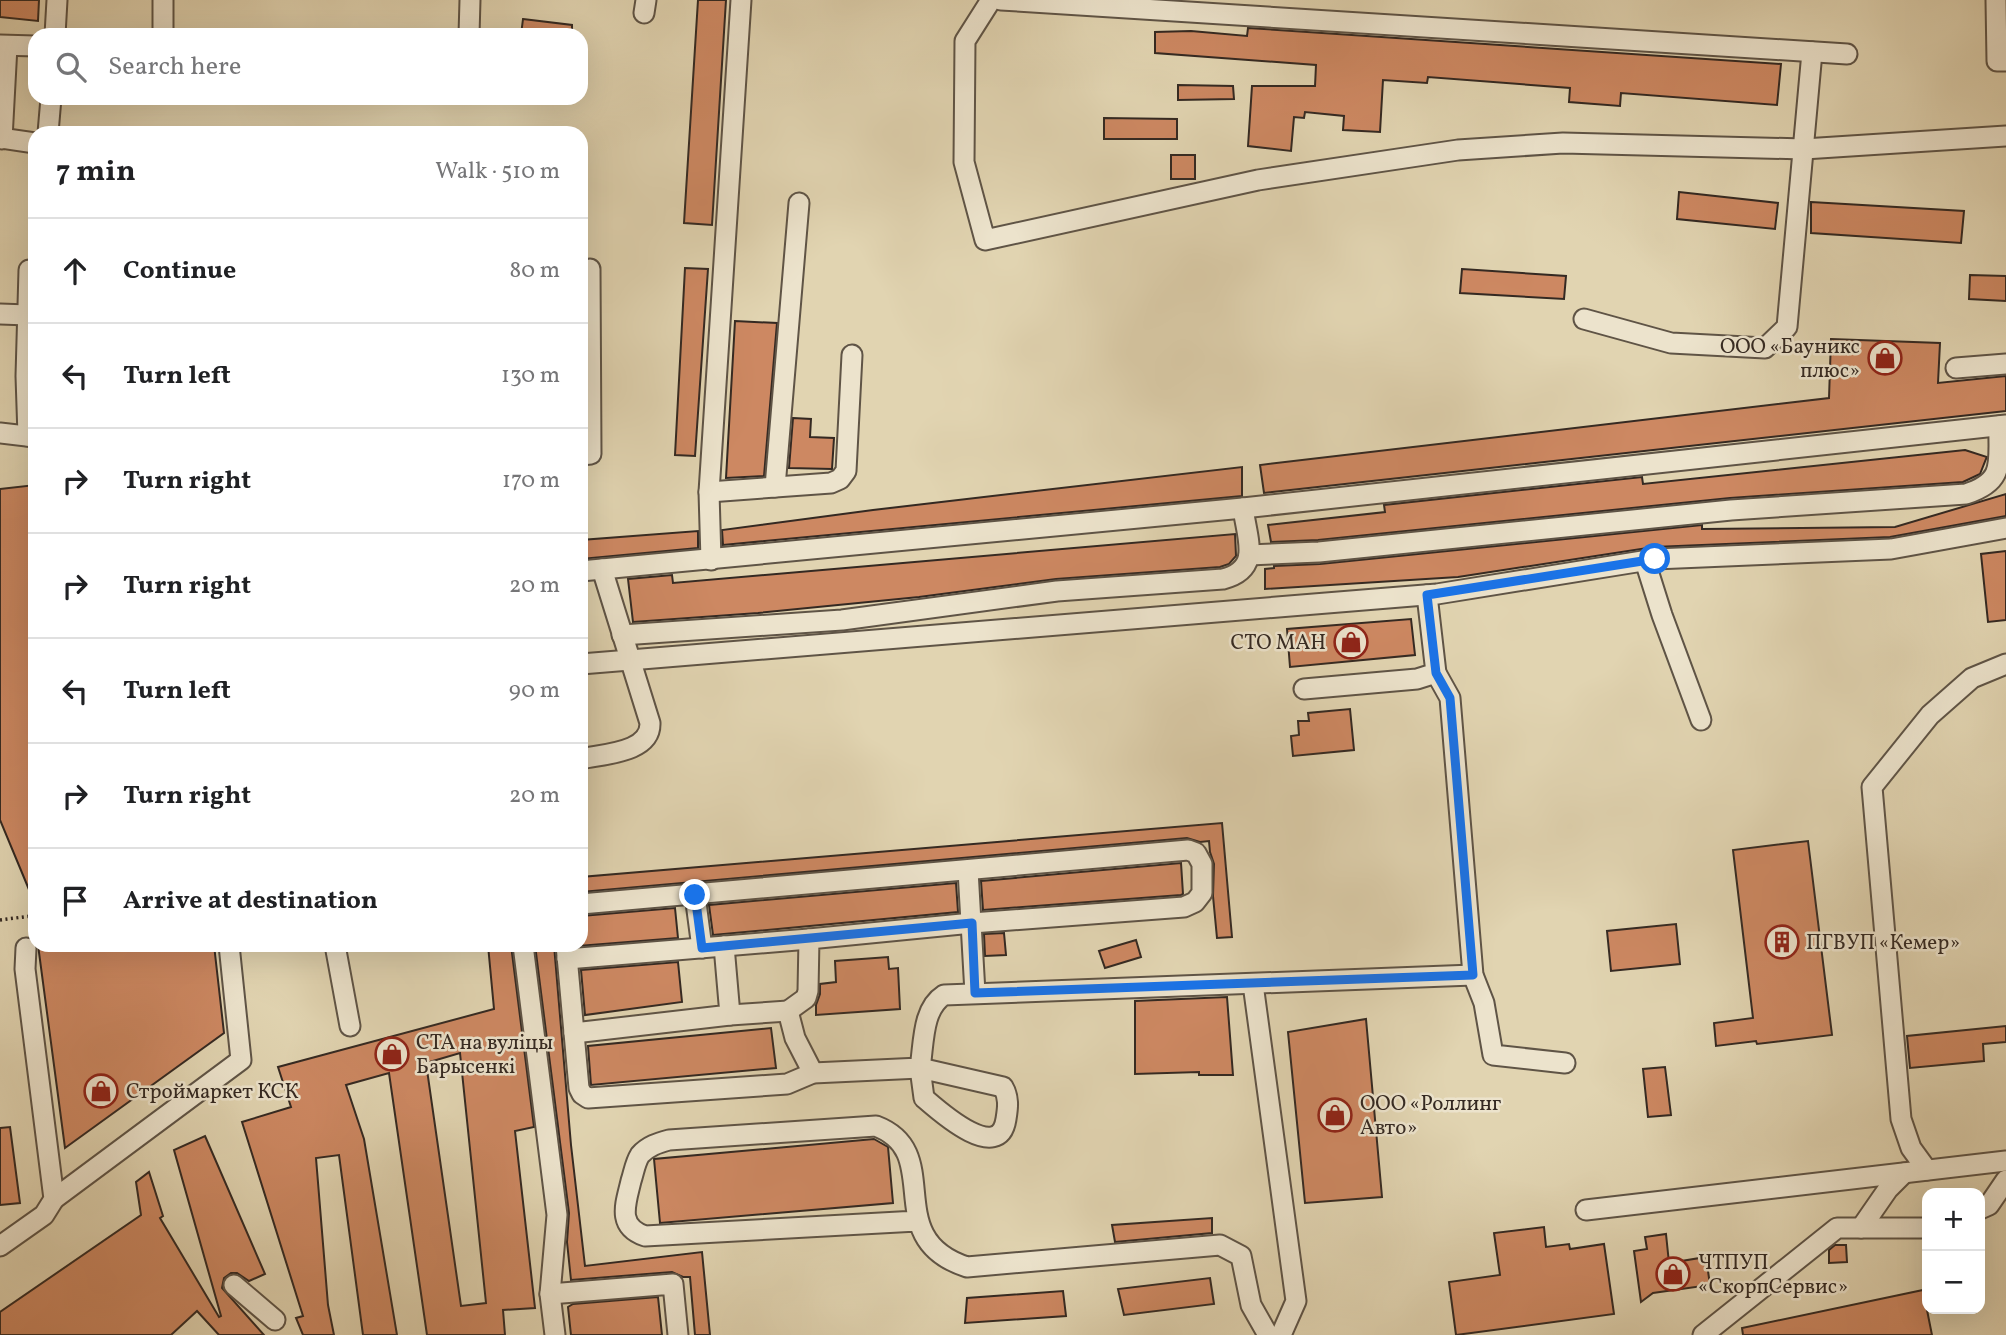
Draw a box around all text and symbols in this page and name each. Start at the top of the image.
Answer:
search box [28,28,588,105]
icon: search [52,48,90,86]
text: Search here [108,49,241,85]
text: 7 min [56,151,136,193]
text: Walk · 510 m [435,156,560,188]
icon: ahead [56,252,94,290]
text: Continue [123,253,236,289]
text: 80 m [510,255,560,287]
place label: ООО «Бауникс плюс» [1720,333,1860,386]
shop icon: ООО «Бауникс плюс» [1866,339,1904,377]
icon: left [56,357,94,395]
text: Turn left [123,358,231,394]
text: 130 m [501,360,560,392]
icon: right [56,462,94,500]
text: Turn right [123,463,251,499]
text: 170 m [502,465,560,497]
route start [1639,543,1670,574]
icon: right [56,567,94,605]
text: Turn right [123,568,251,604]
text: 20 m [509,570,560,602]
shop icon: СТО МАН [1332,623,1370,661]
place label: СТО МАН [1230,629,1326,658]
icon: left [56,672,94,710]
text: Turn left [123,673,231,709]
text: 90 m [509,675,560,707]
icon: right [56,777,94,815]
text: Turn right [123,778,251,814]
text: 20 m [509,780,560,812]
route end [679,879,710,910]
icon: arrive [56,882,94,920]
text: Arrive at destination [123,883,378,919]
building icon: ПГВУП «Кемер» [1763,923,1801,961]
place label: ПГВУП «Кемер» [1806,929,1960,958]
place label: СТА на вуліцы Барысенкі [416,1029,553,1082]
shop icon: СТА на вуліцы Барысенкі [373,1035,411,1073]
shop icon: Строймаркет КСК [82,1072,120,1110]
place label: Строймаркет КСК [126,1078,299,1107]
place label: ООО «Роллинг Авто» [1360,1090,1501,1143]
shop icon: ООО «Роллинг Авто» [1316,1096,1354,1134]
map controls [1922,1188,1985,1314]
button: + [1922,1188,1985,1251]
place label: ЧТПУП «СкорпСервис» [1698,1249,1848,1302]
button: − [1922,1251,1985,1314]
shop icon: ЧТПУП «СкорпСервис» [1654,1255,1692,1293]

